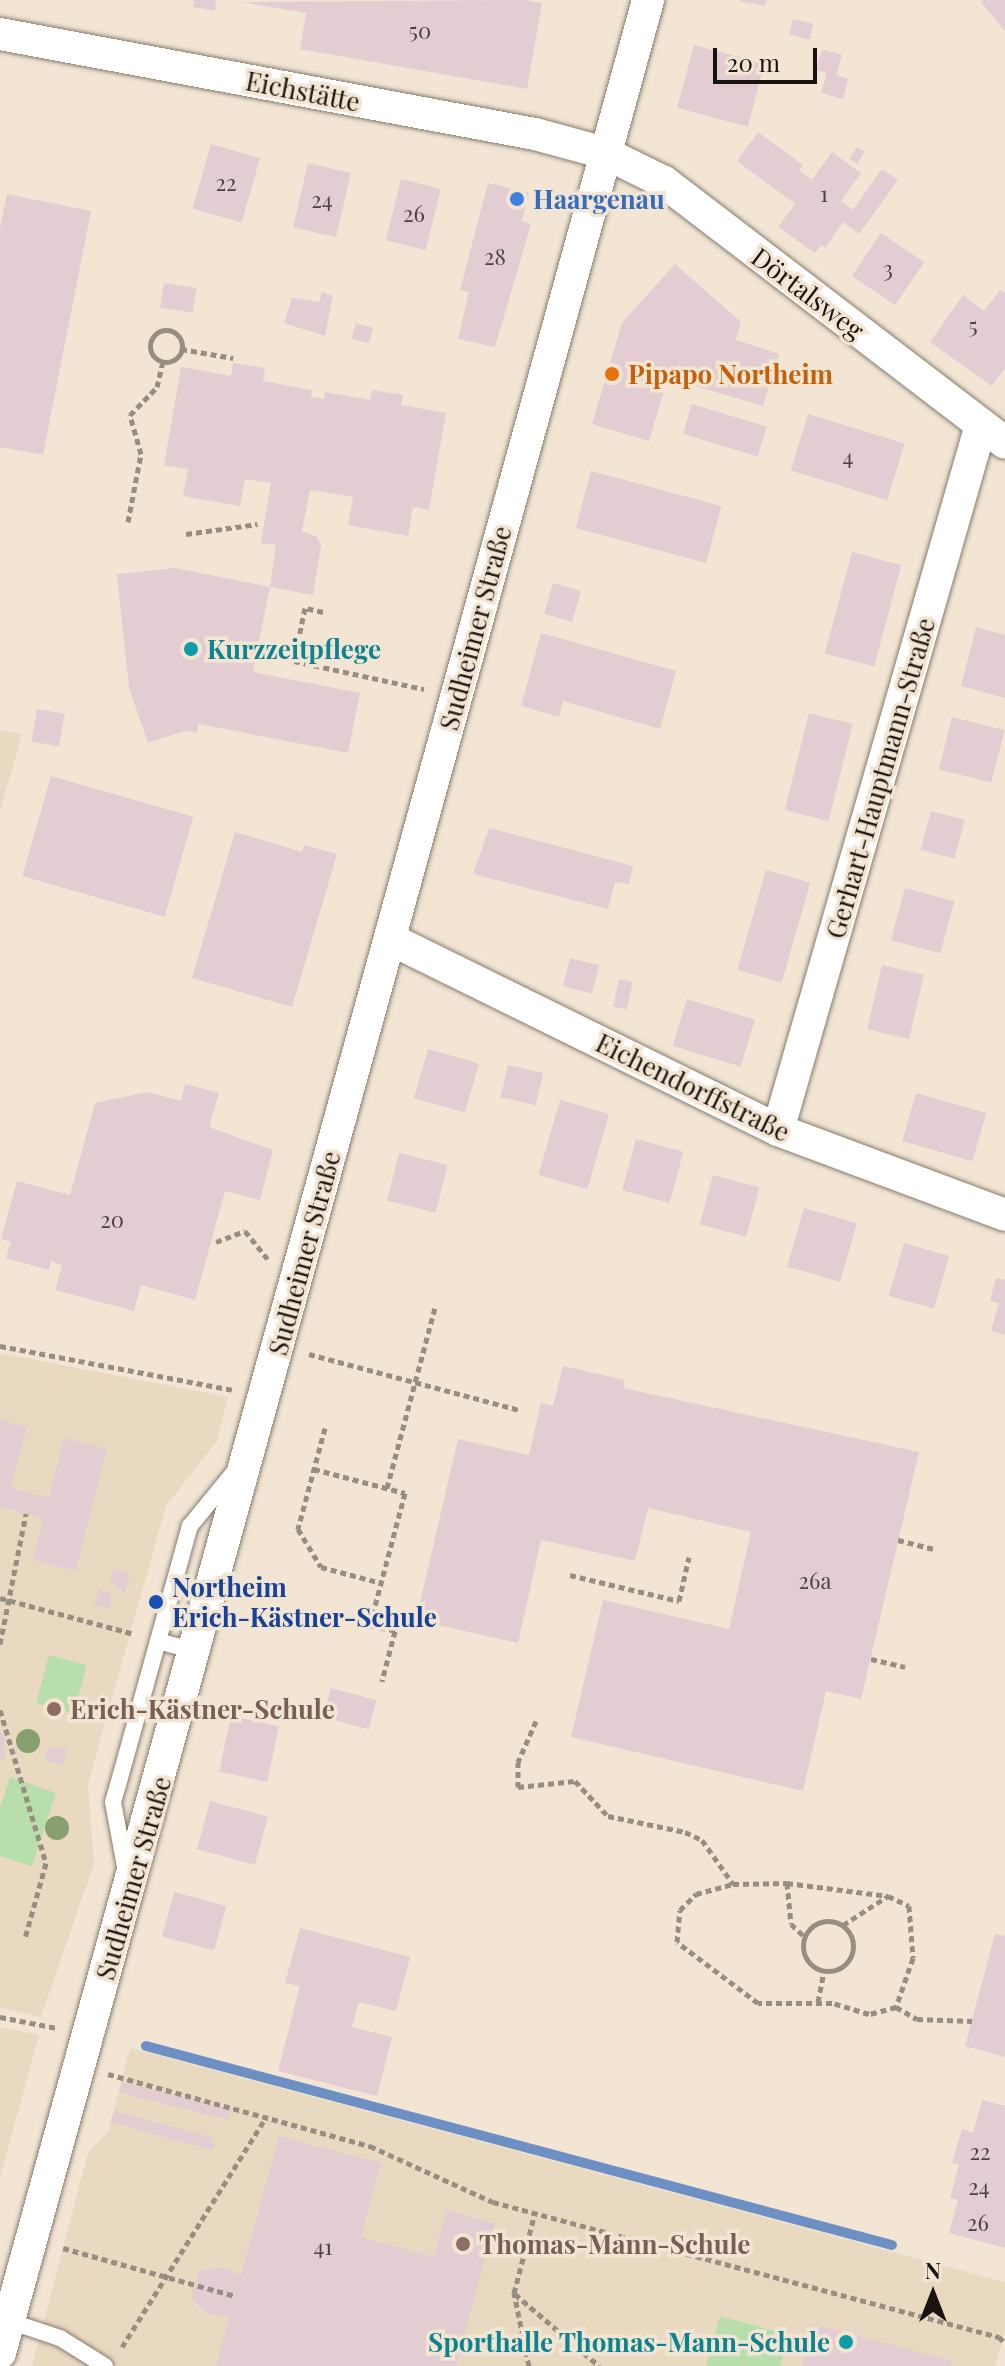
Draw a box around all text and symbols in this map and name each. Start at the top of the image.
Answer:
house number: 50 [409,18,431,44]
scale bar [717,32,821,82]
text: 20 m [727,46,780,78]
street label: Eichstätte [243,65,363,117]
house number: 22 [215,170,237,196]
house number: 1 [820,181,828,207]
place label: Haargenau [533,183,665,215]
house number: 24 [311,187,333,213]
marker: Haargenau [508,190,526,208]
house number: 26 [403,201,425,227]
street label: Dörtalsweg [746,241,870,345]
house number: 28 [484,244,506,270]
house number: 3 [883,256,893,282]
house number: 5 [968,313,978,339]
place label: Pipapo Northeim [628,358,833,390]
marker: Pipapo Northeim [603,365,621,383]
house number: 4 [843,444,853,470]
street label: Sudheimer Straße [433,522,517,734]
street label: Gerhart-Hauptmann-Straße [819,614,941,942]
place label: Kurzzeitpflege [207,633,381,665]
marker: Kurzzeitpflege [182,640,200,658]
street label: Eichendorffstraße [591,1027,795,1147]
street label: Sudheimer Straße [262,1147,346,1359]
house number: 20 [100,1207,124,1233]
house number: 26a [799,1568,831,1594]
place label: Northeim Erich-Kästner-Schule [172,1571,437,1632]
marker: Northeim Erich-Kästner-Schule [147,1593,165,1611]
place label: Erich-Kästner-Schule [70,1693,335,1725]
marker: Erich-Kästner-Schule [45,1700,63,1718]
street label: Sudheimer Straße [89,1772,177,1984]
house number: 22 [969,2139,991,2165]
house number: 24 [968,2174,990,2200]
house number: 26 [967,2210,989,2236]
place label: Thomas-Mann-Schule [479,2228,750,2260]
house number: 41 [313,2234,333,2260]
marker: Thomas-Mann-Schule [454,2235,472,2253]
north arrow [893,2254,973,2334]
text: N [925,2255,941,2285]
place label: Sporthalle Thomas-Mann-Schule [427,2326,830,2358]
marker: Sporthalle Thomas-Mann-Schule [837,2333,855,2351]

